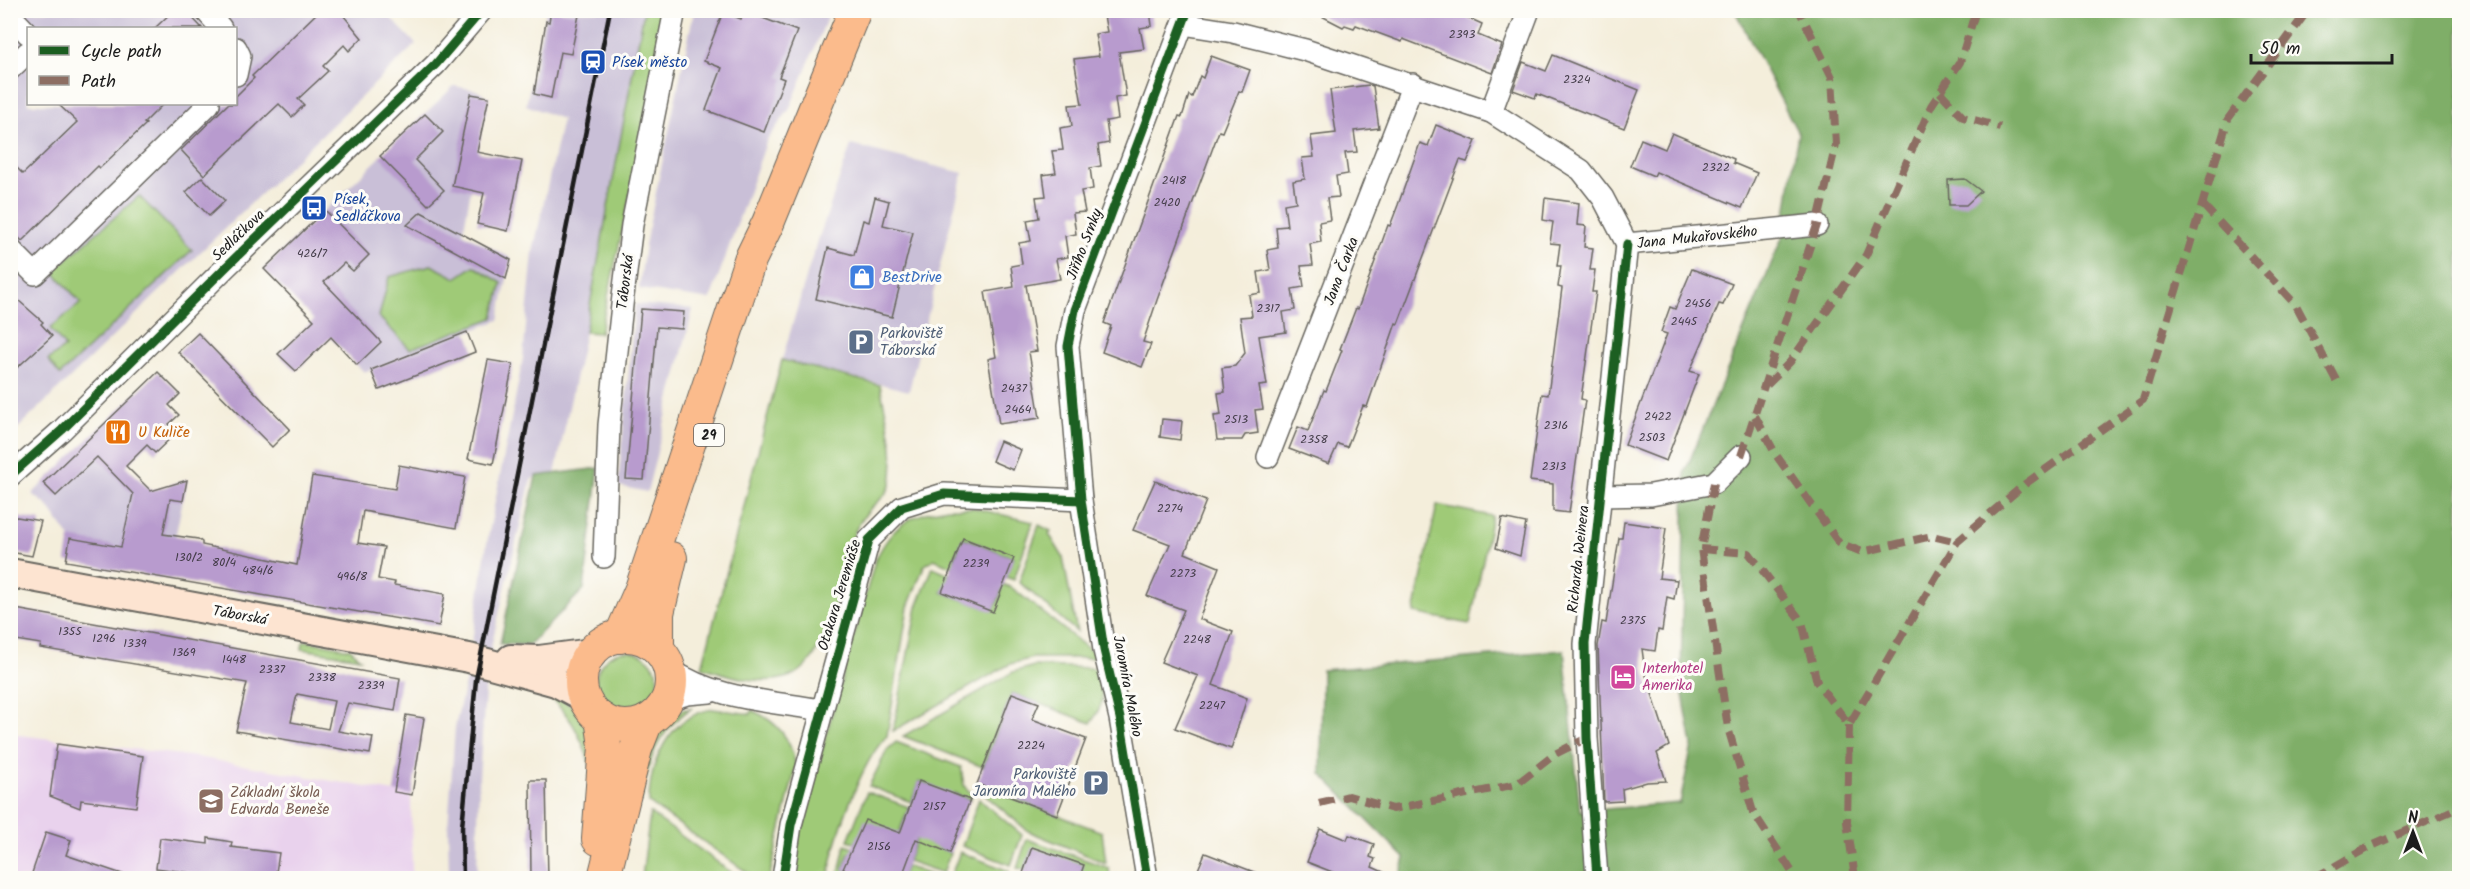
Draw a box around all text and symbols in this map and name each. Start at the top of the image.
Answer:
house number: 2393 [1449,25,1475,44]
legend [27,27,237,105]
scale bar [2251,27,2392,65]
text: 50 m [2260,35,2300,64]
text: Cycle path [81,38,162,67]
station icon: Písek město [578,47,608,77]
place label: Písek město [612,51,688,75]
text: Path [81,68,116,97]
house number: 2324 [1563,70,1591,89]
house number: 2322 [1702,158,1730,177]
house number: 2418 [1162,171,1187,190]
place label: Písek, Sedláčkova [334,188,401,229]
bus stop icon: Písek, Sedláčkova [299,193,329,223]
house number: 2420 [1154,193,1180,212]
street label: Sedláčkova [206,204,271,268]
street label: Jiřího Srnky [1060,204,1110,284]
street label: Jana Mukařovského [1636,220,1759,256]
street label: Jana Čarka [1318,234,1366,309]
house number: 426/7 [297,244,327,263]
street label: Táborská [611,251,642,311]
shop icon: BestDrive [847,262,877,292]
place label: BestDrive [882,266,942,290]
house number: 2456 [1685,294,1711,313]
house number: 2317 [1256,299,1280,318]
house number: 2445 [1671,312,1699,331]
place label: Parkoviště Táborská [880,322,943,363]
parking icon: Parkoviště Táborská [846,327,876,357]
house number: 2437 [1001,379,1027,398]
house number: 2464 [1005,400,1032,419]
house number: 2422 [1644,407,1672,426]
house number: 2513 [1224,410,1248,429]
house number: 2316 [1544,416,1568,435]
restaurant icon: U Kuliče [103,417,133,447]
place label: U Kuliče [138,421,190,445]
road number: 29 [694,424,724,446]
house number: 2503 [1639,428,1665,447]
house number: 2358 [1300,430,1329,449]
house number: 2313 [1542,457,1566,476]
house number: 2274 [1157,499,1183,518]
street label: Richarda Weinera [1561,504,1597,614]
street label: Otakara Jeremiáše [812,536,868,654]
house number: 130/2 [175,548,203,567]
house number: 80/4 [212,553,236,572]
house number: 2239 [963,554,989,573]
house number: 484/6 [242,561,274,580]
house number: 2273 [1170,564,1196,583]
house number: 496/8 [337,567,368,586]
street label: Táborská [211,599,271,633]
house number: 2375 [1620,611,1647,630]
house number: 1355 [58,622,83,641]
house number: 1296 [92,629,116,648]
house number: 2248 [1183,630,1212,649]
street label: Jaromíra Malého [1105,633,1149,739]
house number: 1339 [123,634,147,653]
house number: 1369 [172,643,196,662]
house number: 1448 [222,650,247,669]
place label: Interhotel Amerika [1642,657,1704,698]
house number: 2337 [259,660,286,679]
hotel icon: Interhotel Amerika [1608,662,1638,692]
house number: 2338 [308,668,337,687]
house number: 2339 [358,676,384,695]
house number: 2247 [1199,696,1226,715]
house number: 2224 [1017,736,1045,755]
place label: Parkoviště Jaromíra Malého [973,763,1076,804]
parking icon: Parkoviště Jaromíra Malého [1081,768,1111,798]
place label: Základní škola Edvarda Beneše [230,781,330,822]
school or university icon: Základní škola Edvarda Beneše [196,786,226,816]
house number: 2157 [923,797,946,816]
north arrow [2383,802,2443,862]
text: N [2408,806,2418,831]
house number: 2156 [867,837,891,856]

